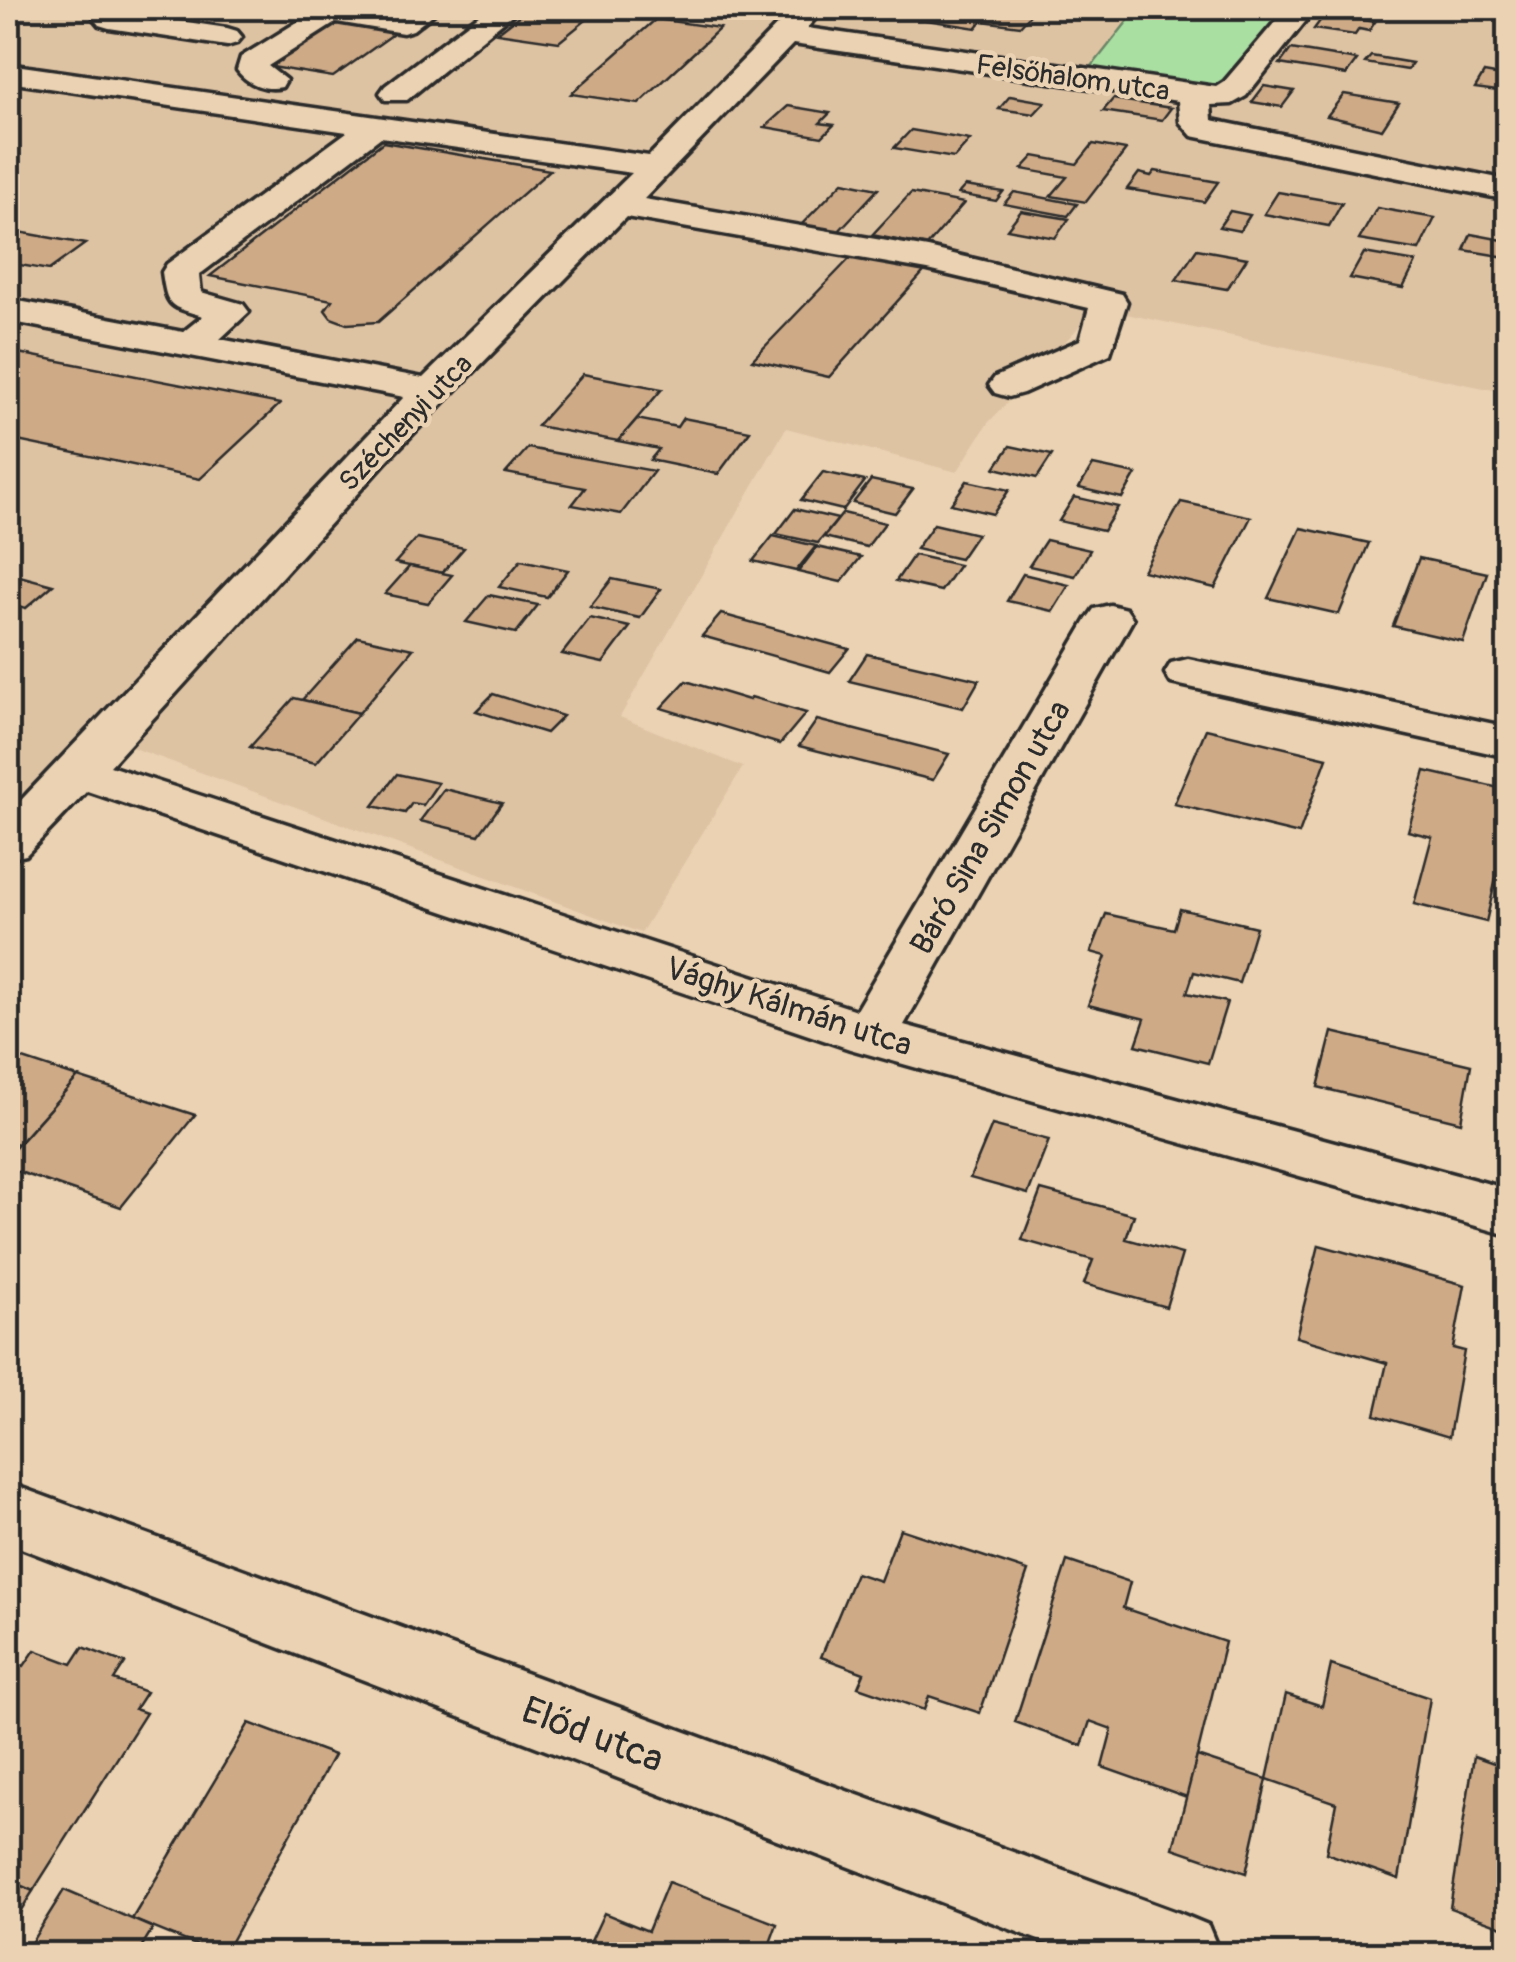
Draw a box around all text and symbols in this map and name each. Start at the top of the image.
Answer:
street label: Felsőhalom utca [974,48,1172,109]
street label: Széchenyi utca [332,347,480,499]
street label: Báró Sina Simon utca [902,693,1080,962]
street label: Vághy Kálmán utca [661,948,917,1066]
street label: Előd utca [515,1686,670,1784]

